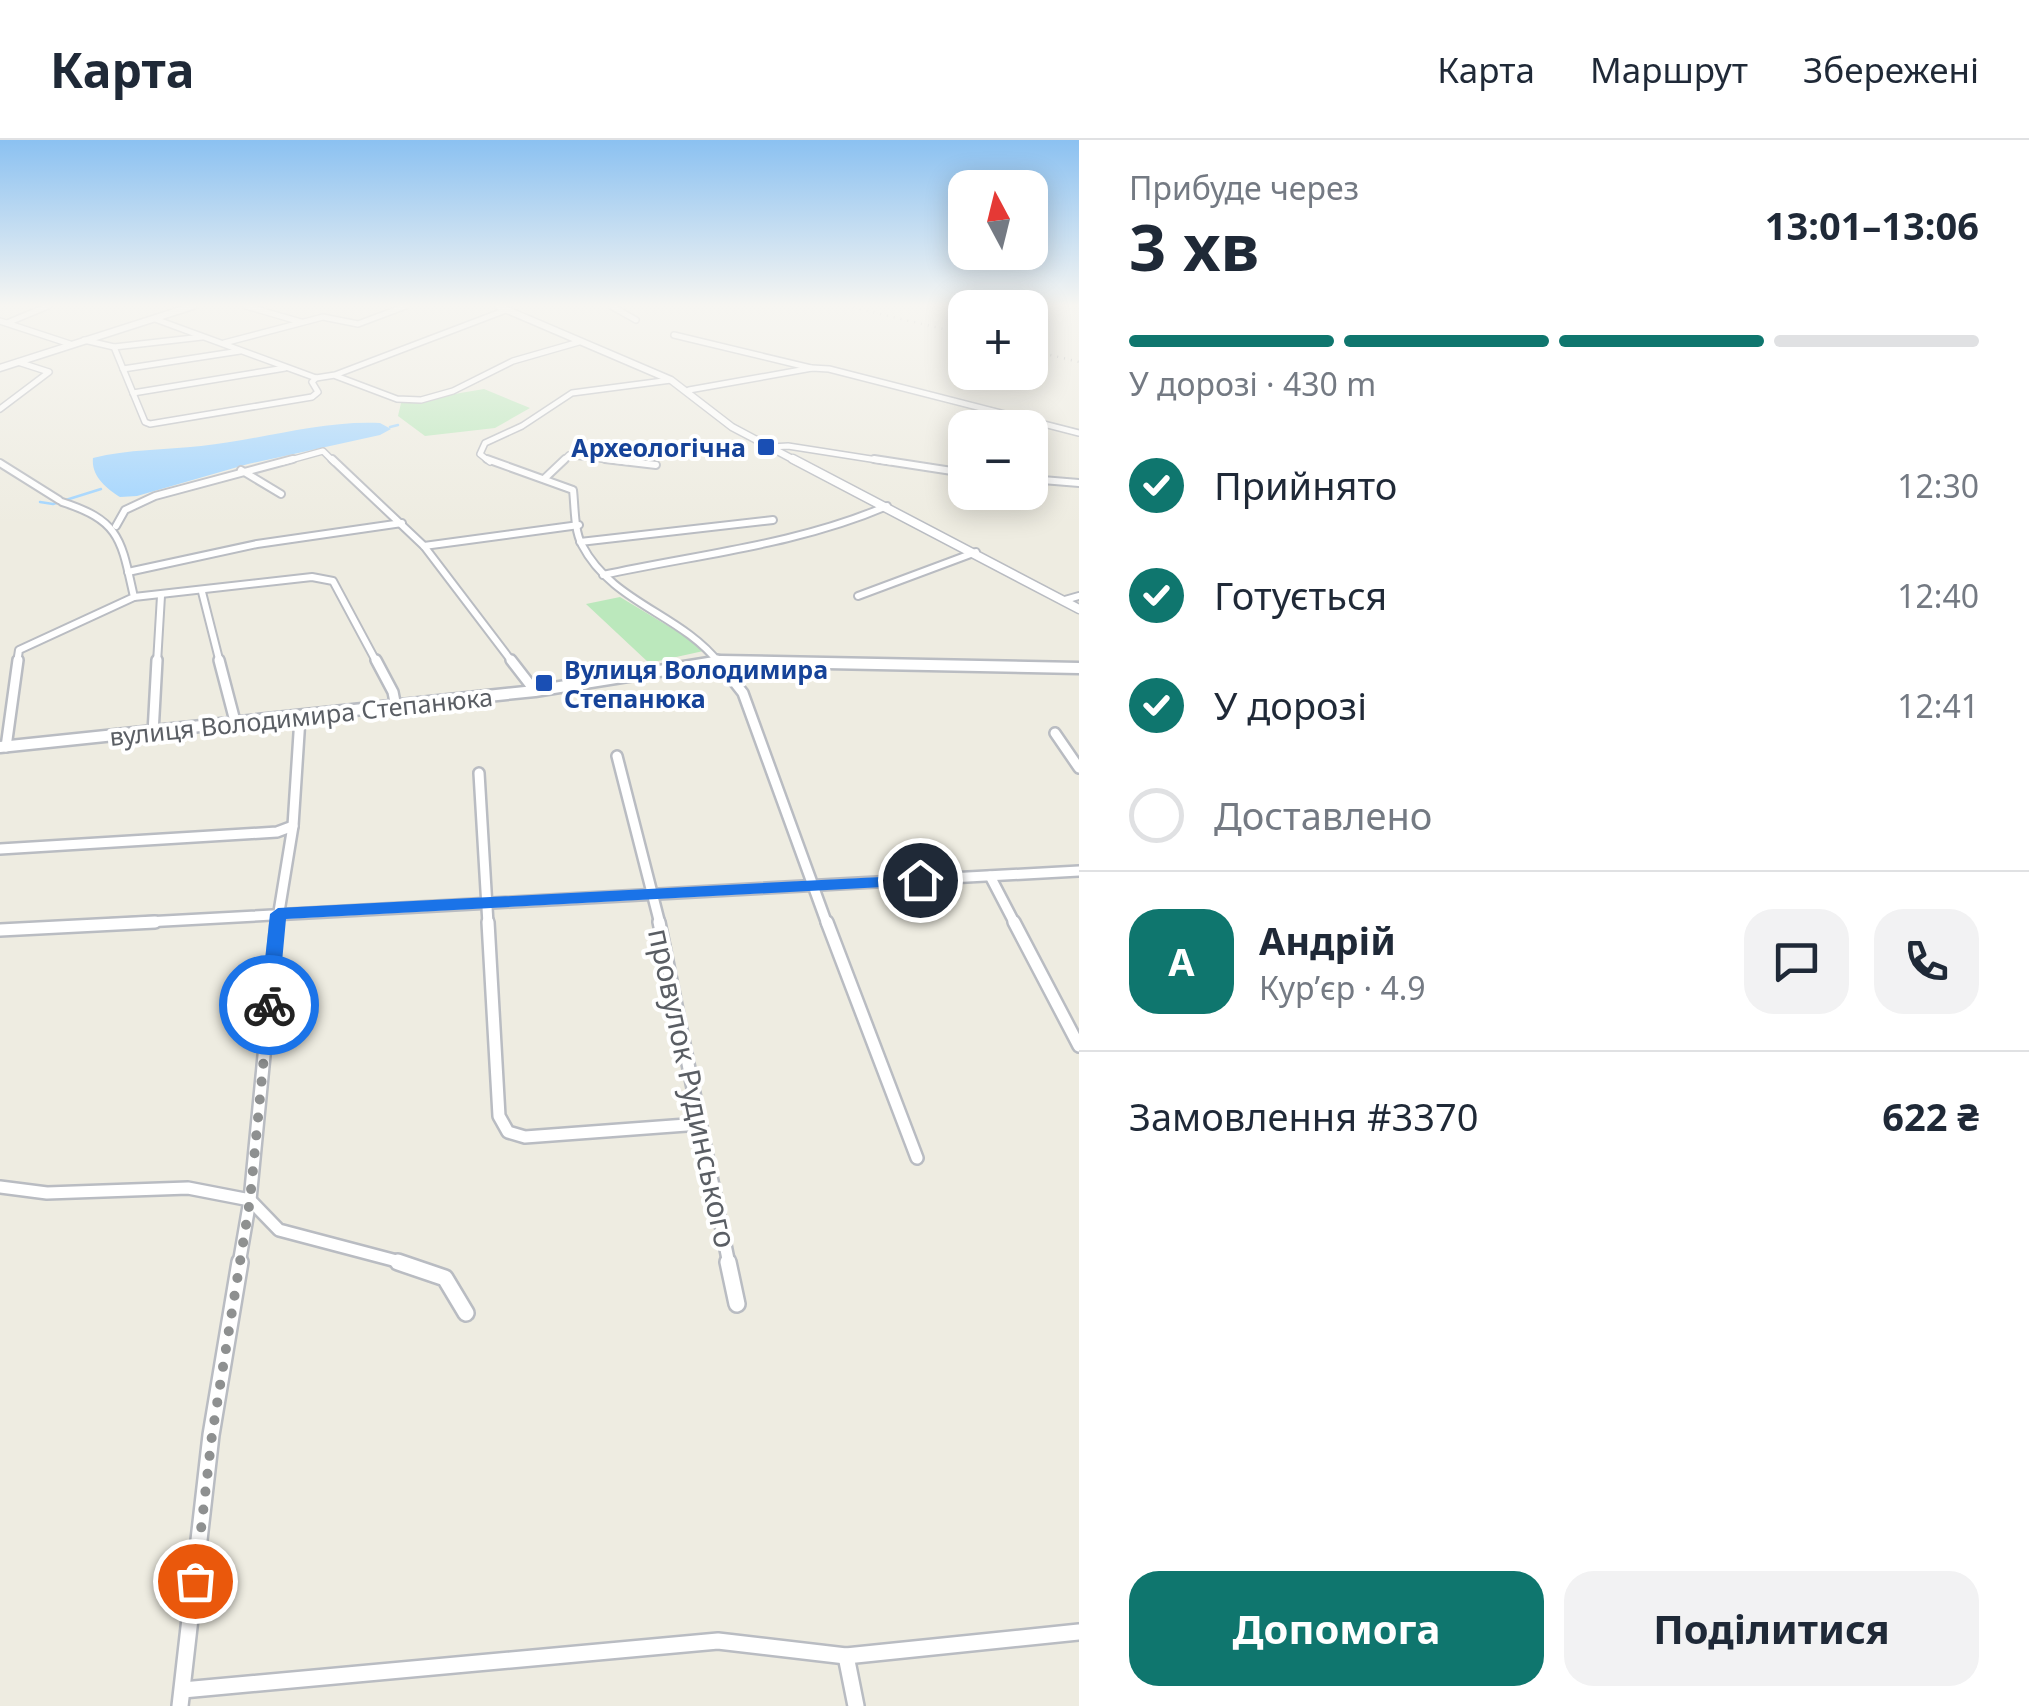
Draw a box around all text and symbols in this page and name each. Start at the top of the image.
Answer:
text: Карта [50,37,194,102]
text: Карта [1437,46,1535,93]
text: Маршрут [1590,46,1748,93]
text: Збережені [1803,46,1979,93]
text: Прибуде через [1129,166,1359,209]
north arrow [948,170,1048,270]
map controls [948,170,1048,510]
text: 13:01–13:06 [1765,199,1979,251]
text: 3 хв [1129,202,1259,290]
button: + [948,290,1048,390]
text: У дорозі · 430 m [1129,362,1376,405]
button: − [948,410,1048,510]
place label: Археологічна [571,430,746,464]
marker: Археологічна [755,436,777,458]
icon: check [1129,458,1184,513]
text: Прийнято [1214,459,1397,511]
text: 12:30 [1897,464,1979,507]
icon: check [1129,568,1184,623]
text: Готується [1214,569,1387,621]
text: 12:40 [1897,574,1979,617]
place label: Вулиця Володимира Степанюка [564,652,828,715]
marker: Вулиця Володимира Степанюка [533,672,555,694]
icon: check [1129,678,1184,733]
street label: вулиця Володимира Степанюка [108,679,494,753]
text: У дорозі [1214,679,1367,731]
text: 12:41 [1897,684,1979,727]
text: Доставлено [1214,789,1432,841]
pin [878,838,963,923]
icon: home [893,853,948,908]
button: chat [1744,909,1849,1014]
button: phone [1874,909,1979,1014]
text: Андрій [1259,914,1396,966]
street label: провулок Рудинського [639,924,747,1252]
text: А [1168,935,1195,987]
courier [219,955,319,1055]
text: Кур’єр · 4.9 [1259,966,1426,1009]
icon: bike [242,978,297,1033]
text: Замовлення #3370 [1129,1090,1478,1142]
text: 622 ₴ [1882,1090,1979,1142]
pin [153,1539,238,1624]
icon: bag [168,1554,223,1609]
button: Допомога [1129,1571,1544,1686]
button: Поділитися [1564,1571,1979,1686]

